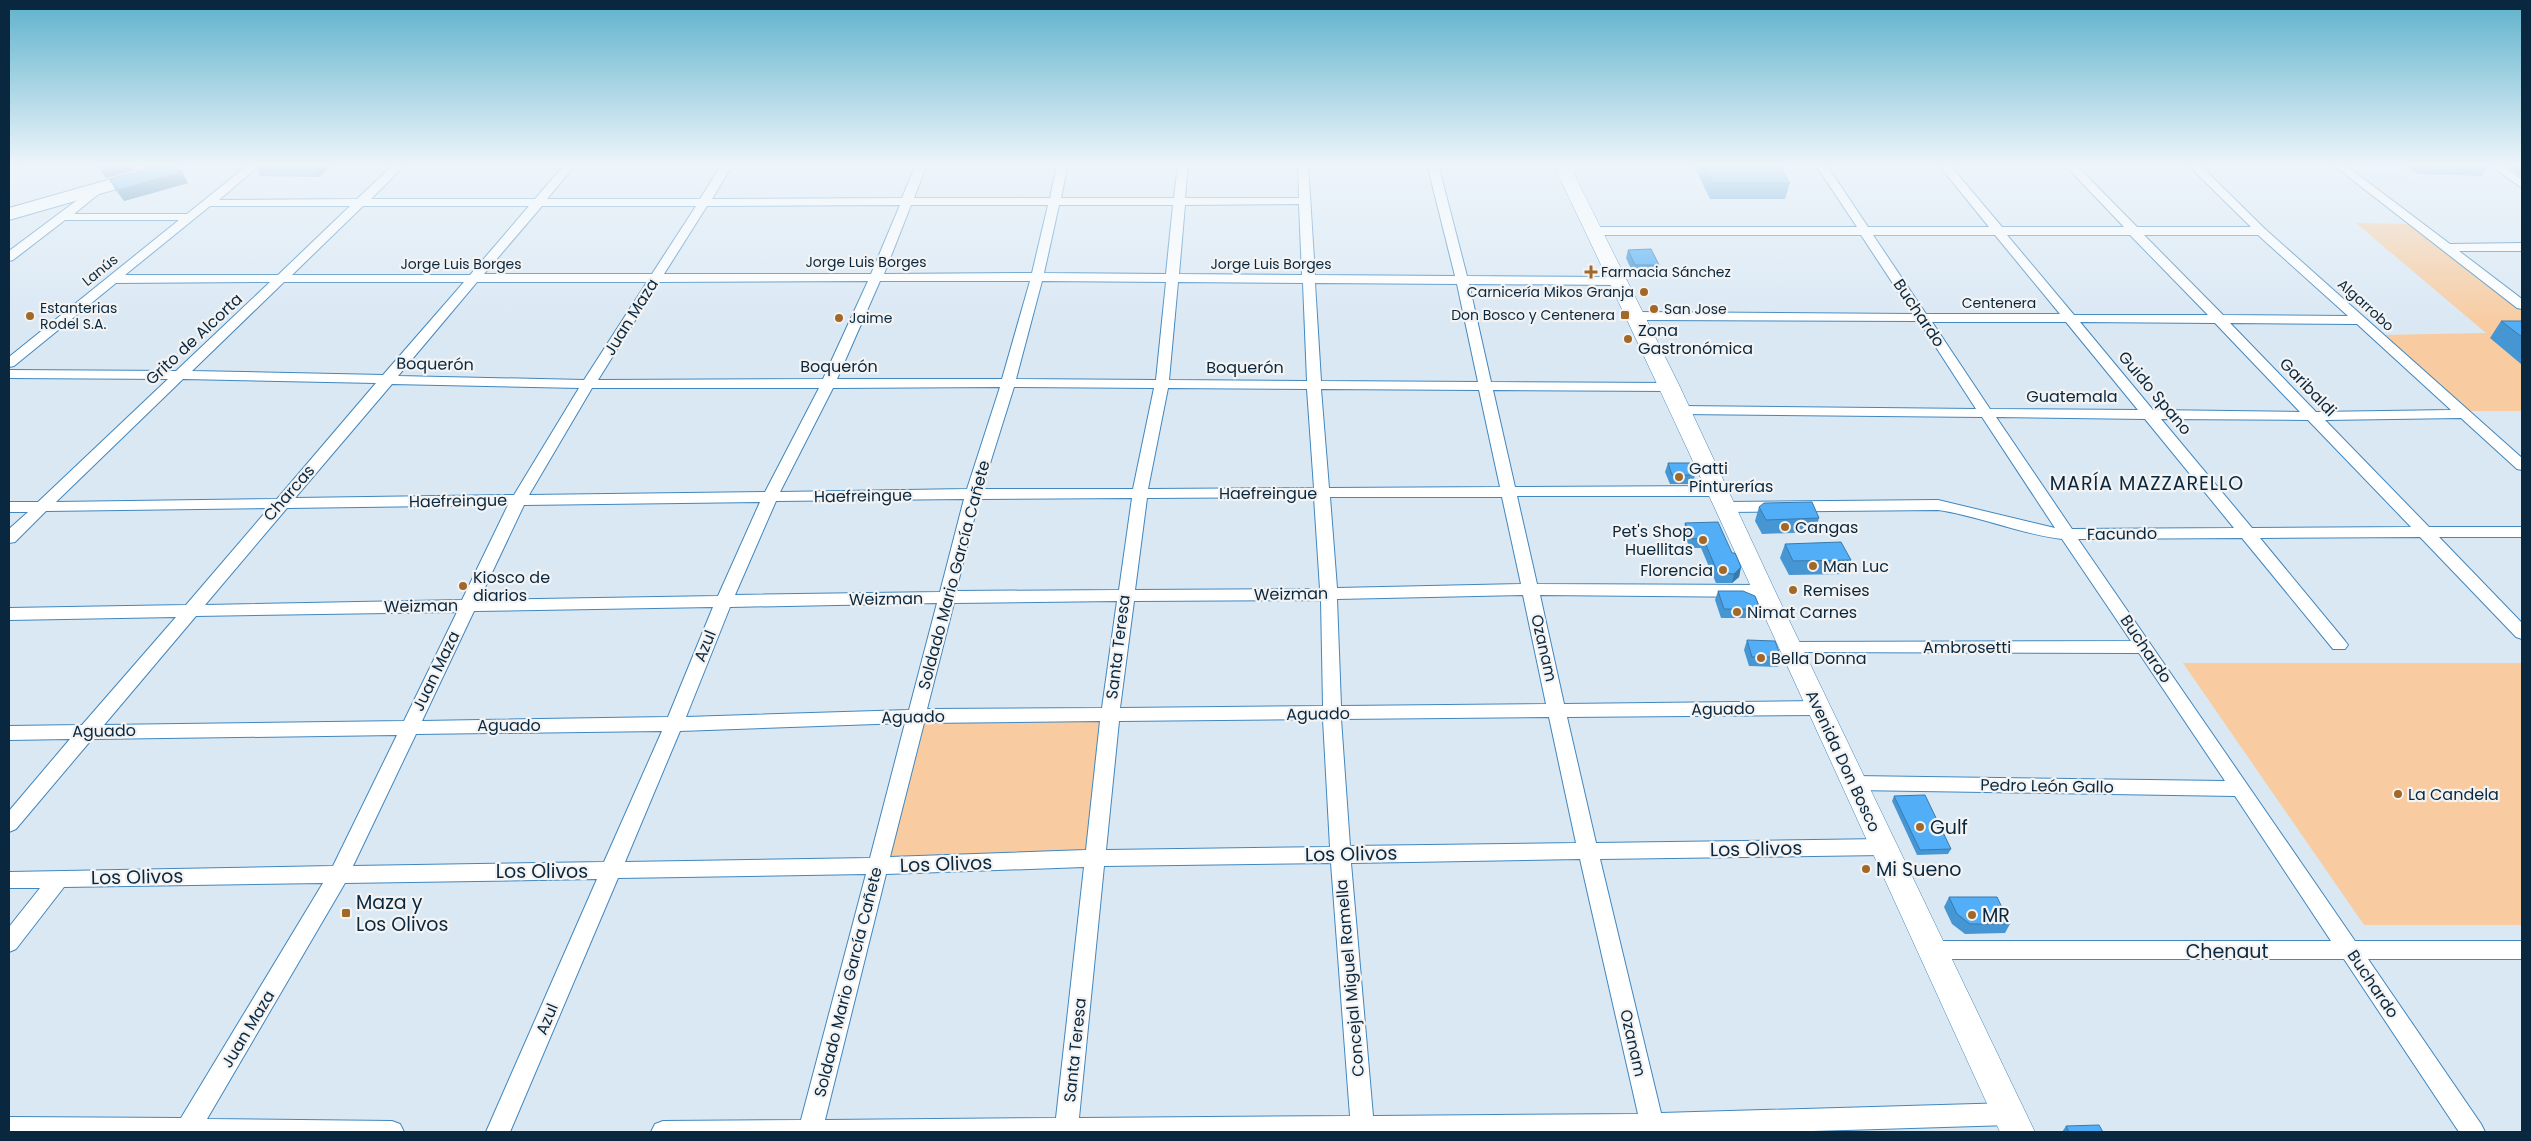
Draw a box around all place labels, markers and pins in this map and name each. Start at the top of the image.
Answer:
place label: Farmacia Sánchez [1601,262,1731,282]
marker: Farmacia Sánchez [1585,266,1597,278]
place label: Carnicería Mikos Granja [1467,282,1634,302]
marker: Carnicería Mikos Granja [1638,286,1650,298]
place label: Estanterias Rodel S.A. [40,298,117,334]
place label: San Jose [1664,299,1727,319]
marker: San Jose [1648,303,1660,315]
place label: Don Bosco y Centenera [1451,305,1615,325]
place label: Jaime [849,308,893,328]
marker: Don Bosco y Centenera [1619,309,1631,321]
marker: Estanterias Rodel S.A. [24,310,36,322]
marker: Jaime [833,312,845,324]
place label: Zona Gastronómica [1638,319,1753,360]
marker: Zona Gastronómica [1622,333,1634,345]
place label: Gatti Pinturerías [1689,457,1773,498]
marker: Gatti Pinturerías [1673,471,1685,483]
place label: Cangas [1795,516,1858,539]
place label: Pet's Shop Huellitas [1612,520,1693,561]
marker: Cangas [1779,521,1791,533]
marker: Pet's Shop Huellitas [1697,534,1709,546]
place label: Man Luc [1823,555,1889,578]
place label: Florencia [1640,559,1713,582]
marker: Man Luc [1807,560,1819,572]
marker: Florencia [1717,564,1729,576]
place label: Kiosco de diarios [473,566,550,607]
place label: Remises [1803,579,1870,602]
marker: Kiosco de diarios [457,580,469,592]
marker: Remises [1787,584,1799,596]
place label: Nimat Carnes [1747,601,1857,624]
marker: Nimat Carnes [1731,606,1743,618]
place label: Bella Donna [1771,647,1867,670]
marker: Bella Donna [1755,652,1767,664]
place label: La Candela [2408,783,2499,806]
marker: La Candela [2392,788,2404,800]
place label: Gulf [1930,814,1968,841]
marker: Gulf [1914,821,1926,833]
place label: Mi Sueno [1876,856,1962,883]
marker: Mi Sueno [1860,863,1872,875]
place label: Maza y Los Olivos [356,889,448,938]
place label: MR [1982,902,2010,929]
marker: Maza y Los Olivos [340,907,352,919]
marker: MR [1966,909,1978,921]

